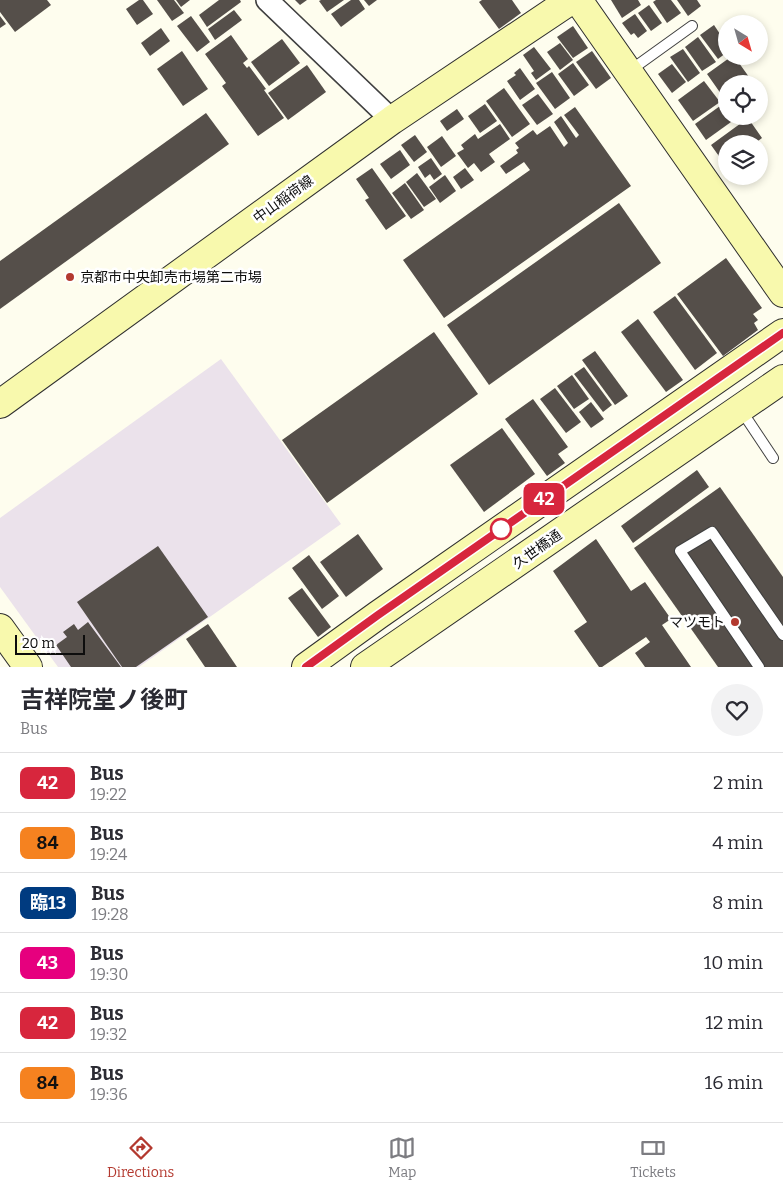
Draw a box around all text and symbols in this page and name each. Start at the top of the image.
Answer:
north arrow [718,15,768,65]
map controls [718,15,768,185]
button: locate [718,75,768,125]
button: layers [718,135,768,185]
street label: 中山稲荷線 [250,172,317,227]
place label: 京都市中央卸売市場第二市場 [80,269,262,286]
marker: 京都市中央卸売市場第二市場 [64,271,76,283]
line badge: 42 [522,483,566,515]
text: 42 [533,488,555,510]
unlabelled marker [490,518,512,540]
street label: 久世橋通 [509,526,565,572]
place label: マツモト [669,614,725,631]
marker: マツモト [729,616,741,628]
scale bar [15,632,85,655]
text: 20 m [22,635,55,652]
button: heart [711,684,763,736]
text: 吉祥院堂ノ後町 [20,686,188,714]
text: Bus [20,719,48,738]
text: Bus [90,762,124,785]
text: 2 min [713,771,763,794]
text: 42 [37,772,58,794]
text: 19:22 [90,785,127,804]
text: Bus [90,822,124,845]
text: 4 min [712,831,763,854]
text: 84 [37,832,58,854]
text: 19:24 [90,845,127,864]
text: Bus [91,882,125,905]
text: 8 min [712,891,763,914]
text: 臨13 [30,892,66,914]
text: 19:28 [91,905,129,924]
text: Bus [90,942,124,965]
text: 10 min [703,951,763,974]
text: 43 [37,952,58,974]
text: 19:30 [90,965,129,984]
text: Bus [90,1002,124,1025]
text: 12 min [705,1011,763,1034]
text: 42 [37,1012,58,1034]
text: 19:32 [90,1025,127,1044]
text: Bus [90,1062,124,1085]
text: 16 min [705,1071,763,1094]
text: 84 [37,1072,58,1094]
text: 19:36 [90,1085,128,1104]
tab: Directions [107,1134,174,1181]
tab: Map [388,1134,416,1181]
tab: Tickets [630,1134,676,1181]

